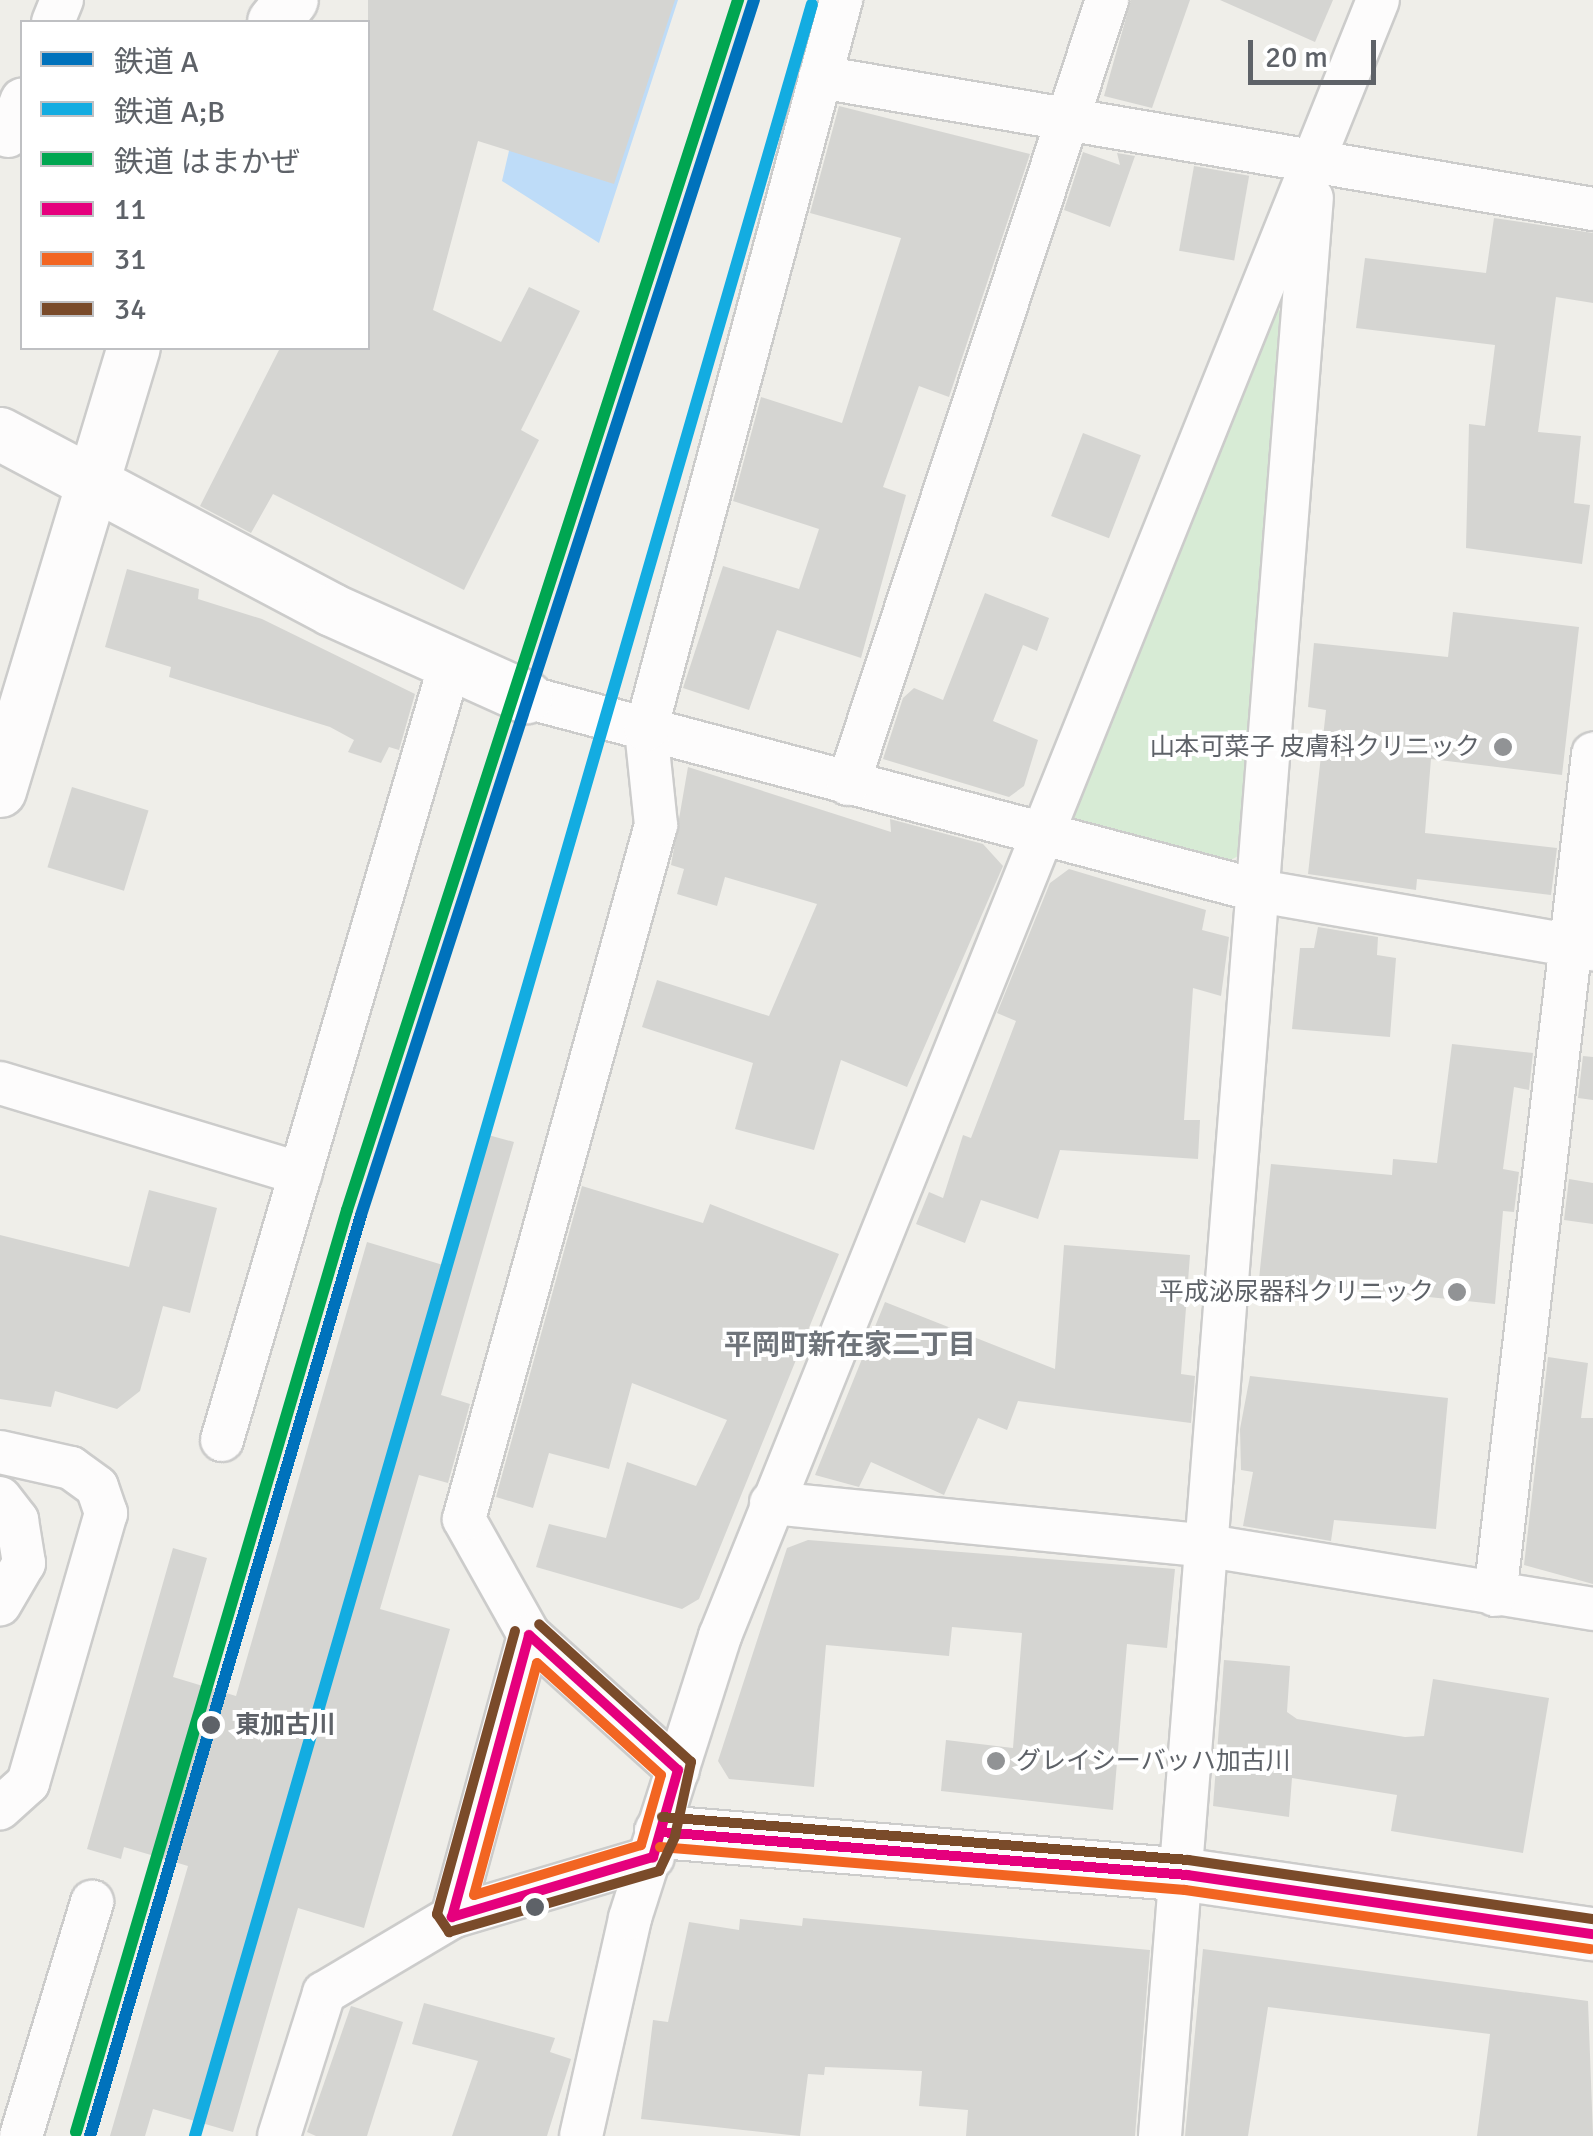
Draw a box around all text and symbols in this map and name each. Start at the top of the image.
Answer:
legend [20,20,370,350]
scale bar [1253,20,1380,82]
text: 20 m [1265,39,1328,76]
text: 鉄道 A [114,44,199,81]
text: 鉄道 A;B [114,94,225,131]
text: 鉄道 はまかぜ [114,144,301,181]
text: 11 [114,191,146,228]
text: 31 [114,241,146,278]
text: 34 [114,291,146,328]
place label: 山本可菜子 皮膚科クリニック [1150,732,1480,762]
marker: 山本可菜子 皮膚科クリニック [1490,734,1516,760]
place label: 平成泌尿器科クリニック [1159,1277,1434,1307]
marker: 平成泌尿器科クリニック [1444,1279,1470,1305]
district label: 平岡町新在家二丁目 [724,1328,976,1362]
marker: 東加古川 [196,1710,226,1740]
place label: 東加古川 [235,1710,335,1740]
place label: グレイシーバッハ加古川 [1016,1746,1291,1776]
marker: グレイシーバッハ加古川 [985,1750,1007,1772]
unlabelled marker [525,1897,545,1917]

